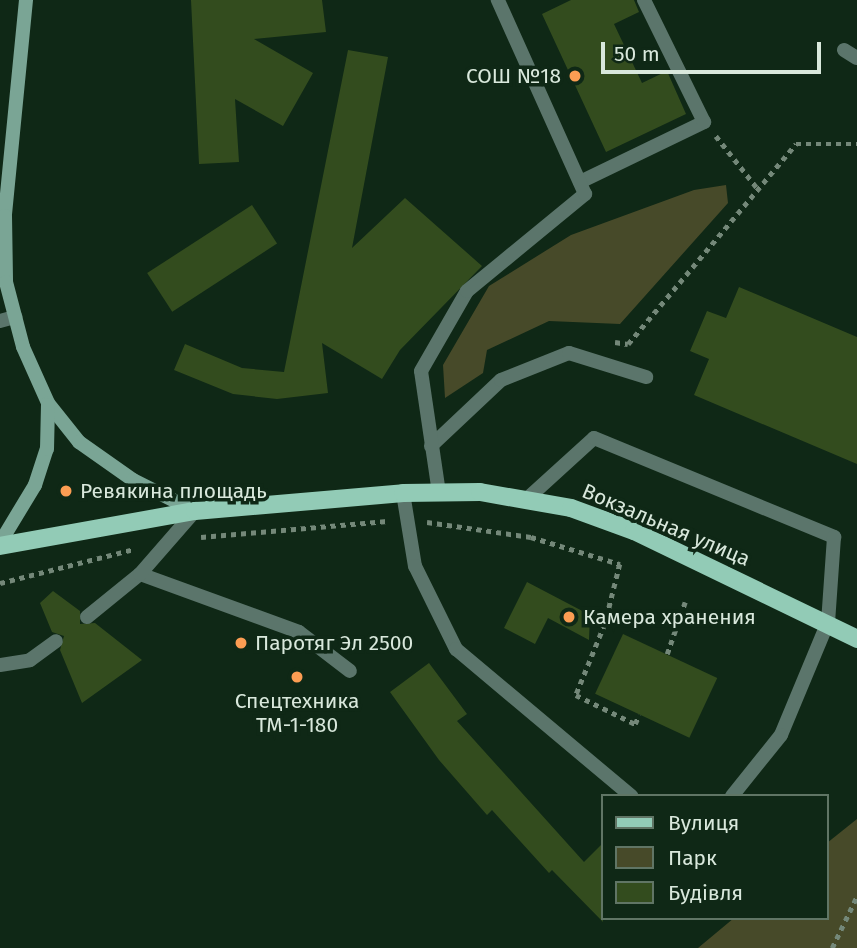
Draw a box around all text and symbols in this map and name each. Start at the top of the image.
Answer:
scale bar [605,28,826,72]
text: 50 m [614,41,660,67]
place label: СОШ №18 [466,63,561,89]
marker: СОШ №18 [567,68,583,84]
place label: Ревякина площадь [80,478,267,504]
street label: Вокзальная улица [578,478,754,572]
marker: Ревякина площадь [58,483,74,499]
place label: Камера хранения [583,604,756,630]
marker: Камера хранения [561,609,577,625]
place label: Паротяг Эл 2500 [255,630,413,656]
marker: Паротяг Эл 2500 [233,635,249,651]
marker: Спецтехника ТМ-1-180 [289,669,305,685]
place label: Спецтехника ТМ-1-180 [235,688,359,738]
legend [602,794,829,920]
text: Вулиця [668,810,739,836]
text: Парк [668,845,717,871]
text: Будівля [668,880,743,906]

